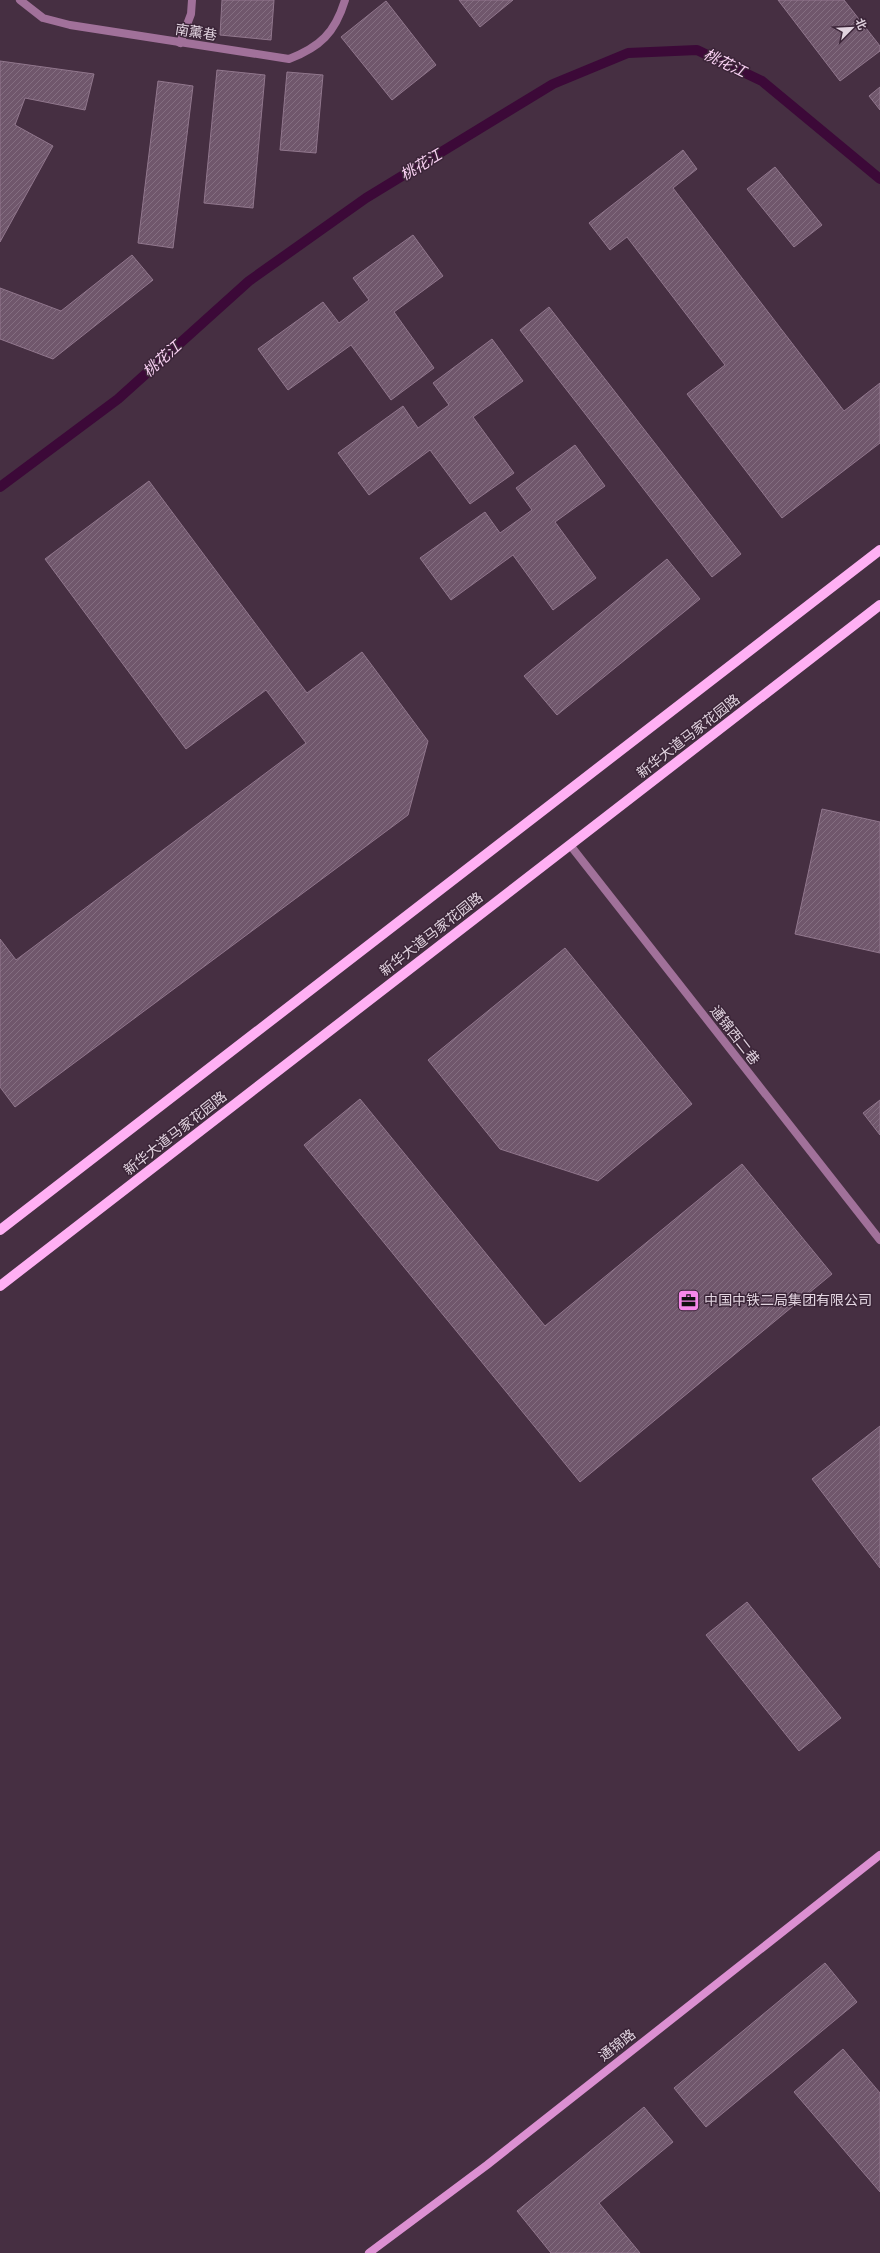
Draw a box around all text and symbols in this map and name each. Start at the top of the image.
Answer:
north arrow [832,8,872,48]
text: 北 [853,17,868,31]
street label: 南薰巷 [174,22,218,43]
water label: 桃花江 [701,46,751,81]
water label: 桃花江 [398,146,446,183]
water label: 桃花江 [140,337,186,380]
street label: 新华大道马家花园路 [633,691,743,781]
street label: 新华大道马家花园路 [376,889,486,979]
street label: 通锦西二巷 [707,1003,762,1068]
street label: 新华大道马家花园路 [120,1088,230,1178]
office icon: 中国中铁二局集团有限公司 [676,1287,702,1313]
place label: 中国中铁二局集团有限公司 [704,1293,872,1308]
street label: 通锦路 [596,2027,638,2064]

